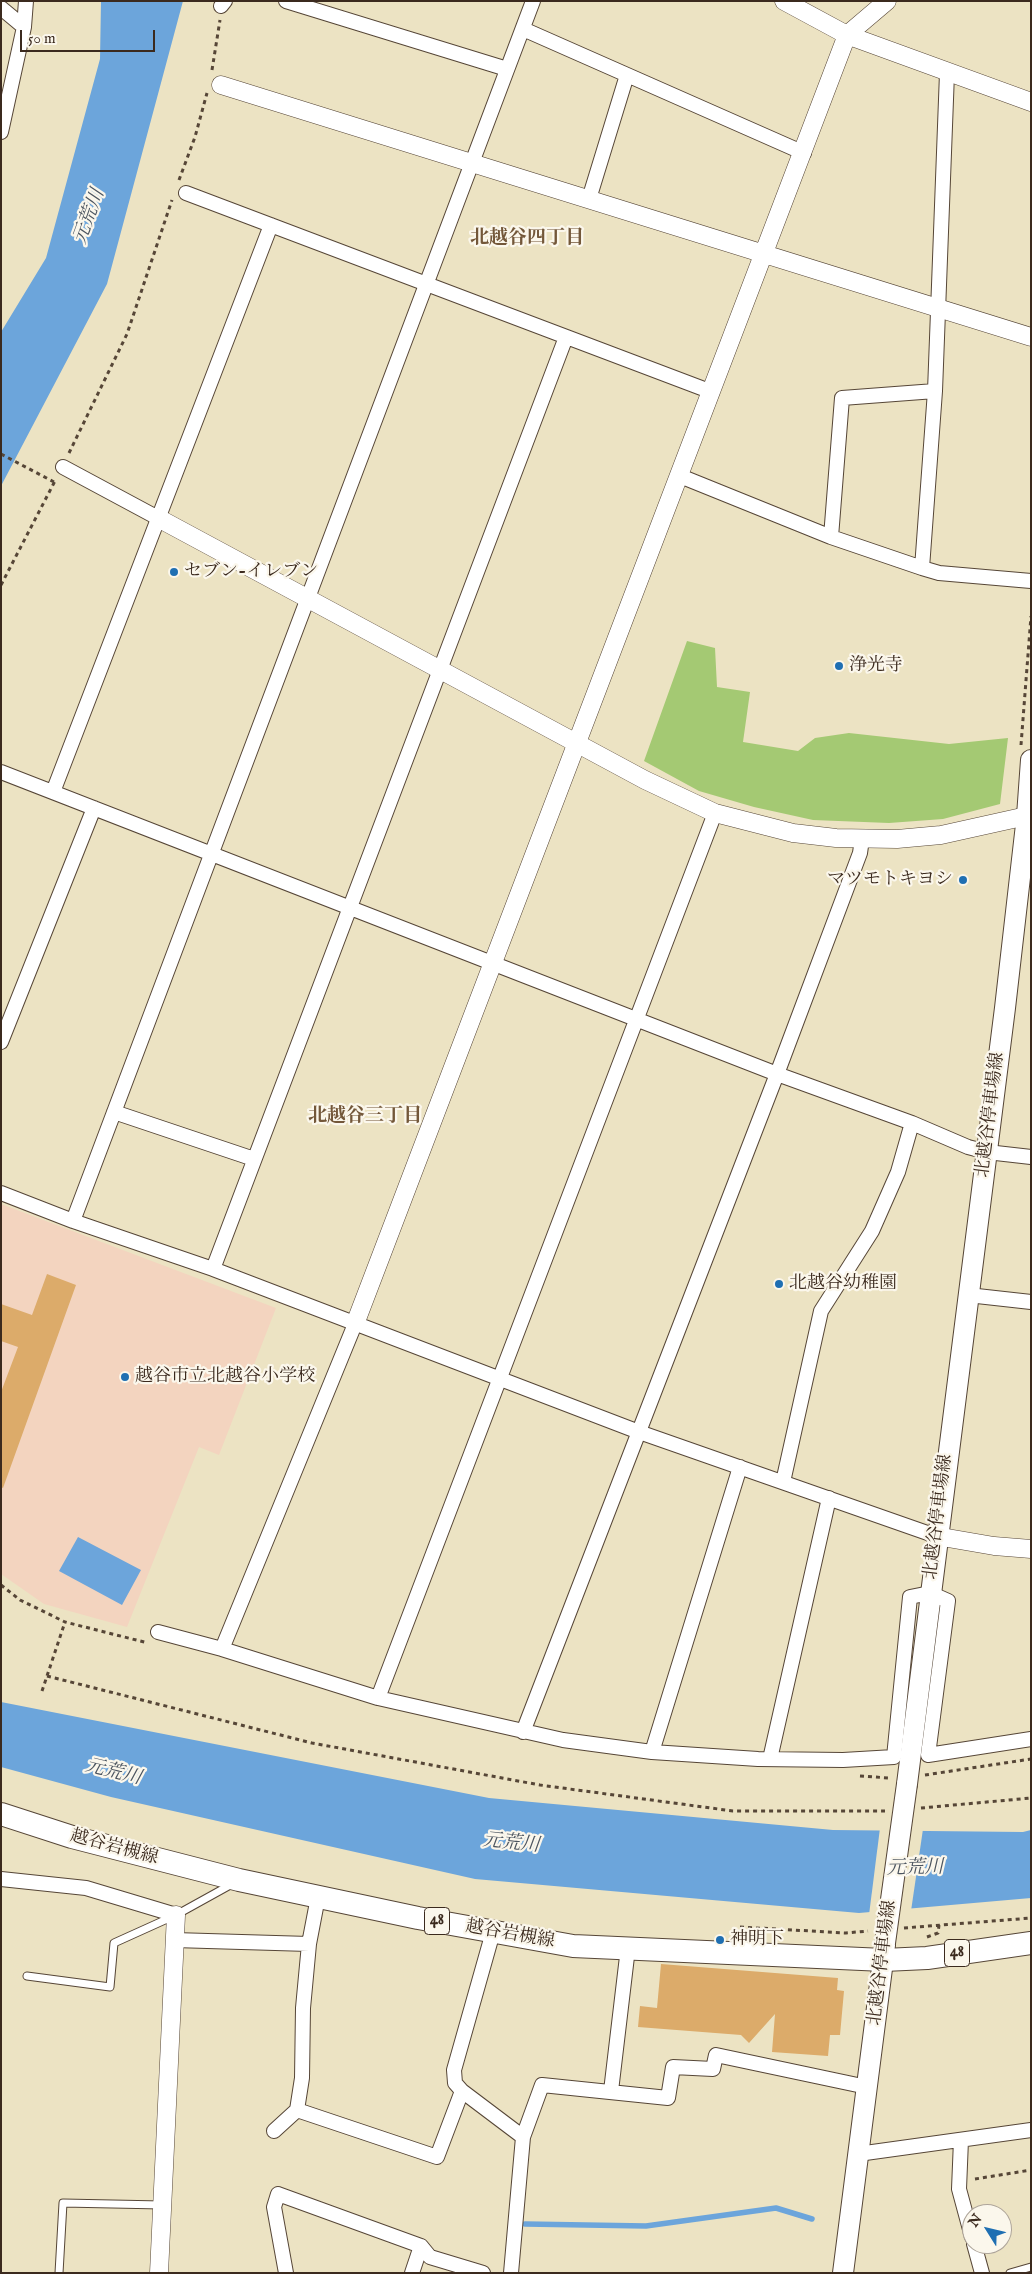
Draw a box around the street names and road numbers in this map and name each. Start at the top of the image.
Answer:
street label: 北越谷停車場線 [973,1051,1009,1179]
street label: 北越谷停車場線 [921,1453,957,1581]
street label: 越谷岩槻線 [68,1826,160,1870]
street label: 北越谷停車場線 [865,1899,901,2027]
road number: 48 [424,1908,450,1934]
street label: 越谷岩槻線 [464,1917,556,1953]
road number: 48 [944,1940,970,1966]

